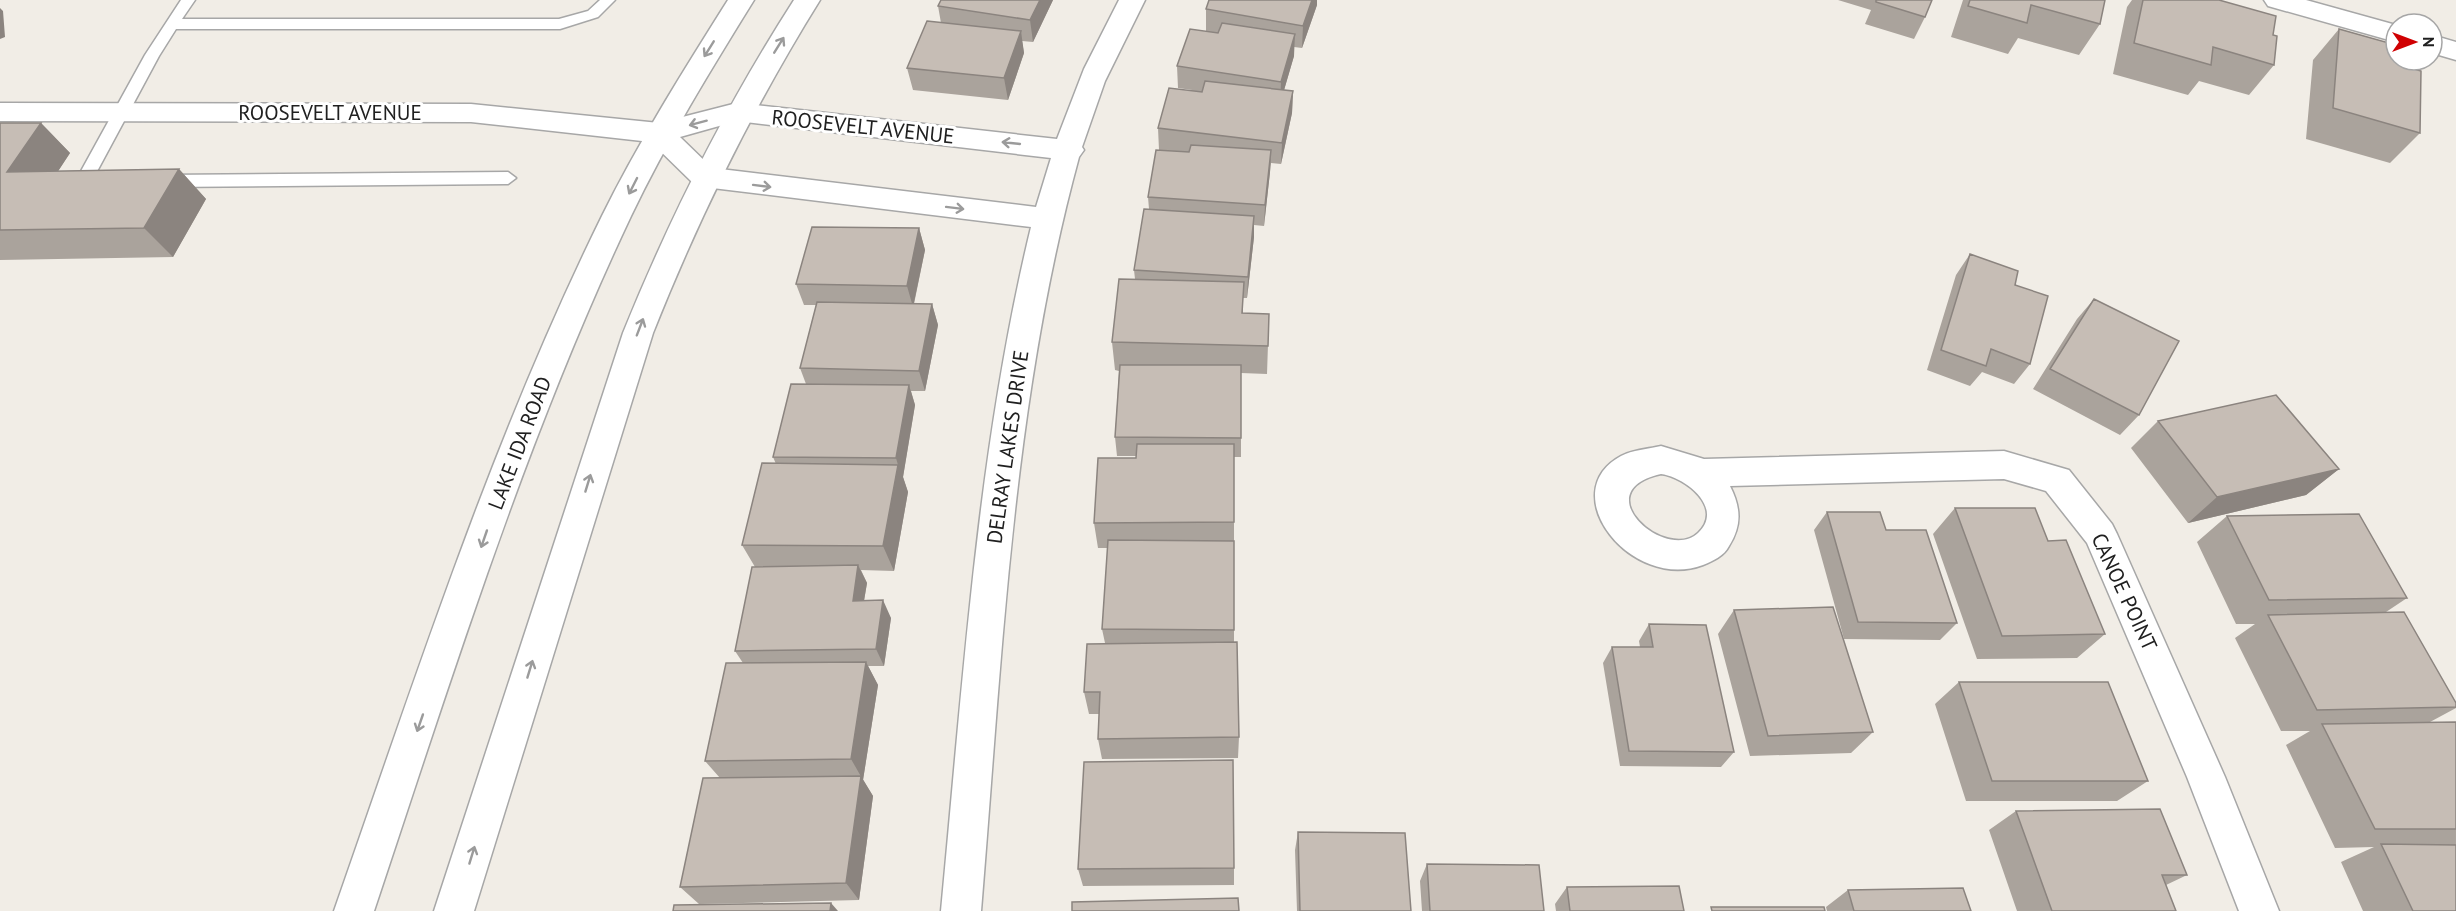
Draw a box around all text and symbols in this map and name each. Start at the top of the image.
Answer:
north arrow [2384,12,2444,72]
one-way arrow [772,36,785,53]
text: N [2419,37,2439,47]
one-way arrow [703,40,715,57]
street label: ROOSEVELT AVENUE [238,99,422,126]
street label: ROOSEVELT AVENUE [770,103,956,150]
one-way arrow [689,118,708,129]
one-way arrow [1002,138,1022,149]
one-way arrow [627,176,638,194]
one-way arrow [751,181,771,192]
one-way arrow [945,203,965,214]
one-way arrow [635,318,646,337]
street label: DELRAY LAKES DRIVE [981,348,1034,545]
street label: LAKE IDA ROAD [482,372,557,513]
one-way arrow [583,474,594,493]
one-way arrow [477,529,488,548]
street label: CANOE POINT [2085,529,2164,655]
one-way arrow [525,660,536,679]
one-way arrow [413,713,424,732]
one-way arrow [467,846,478,865]

